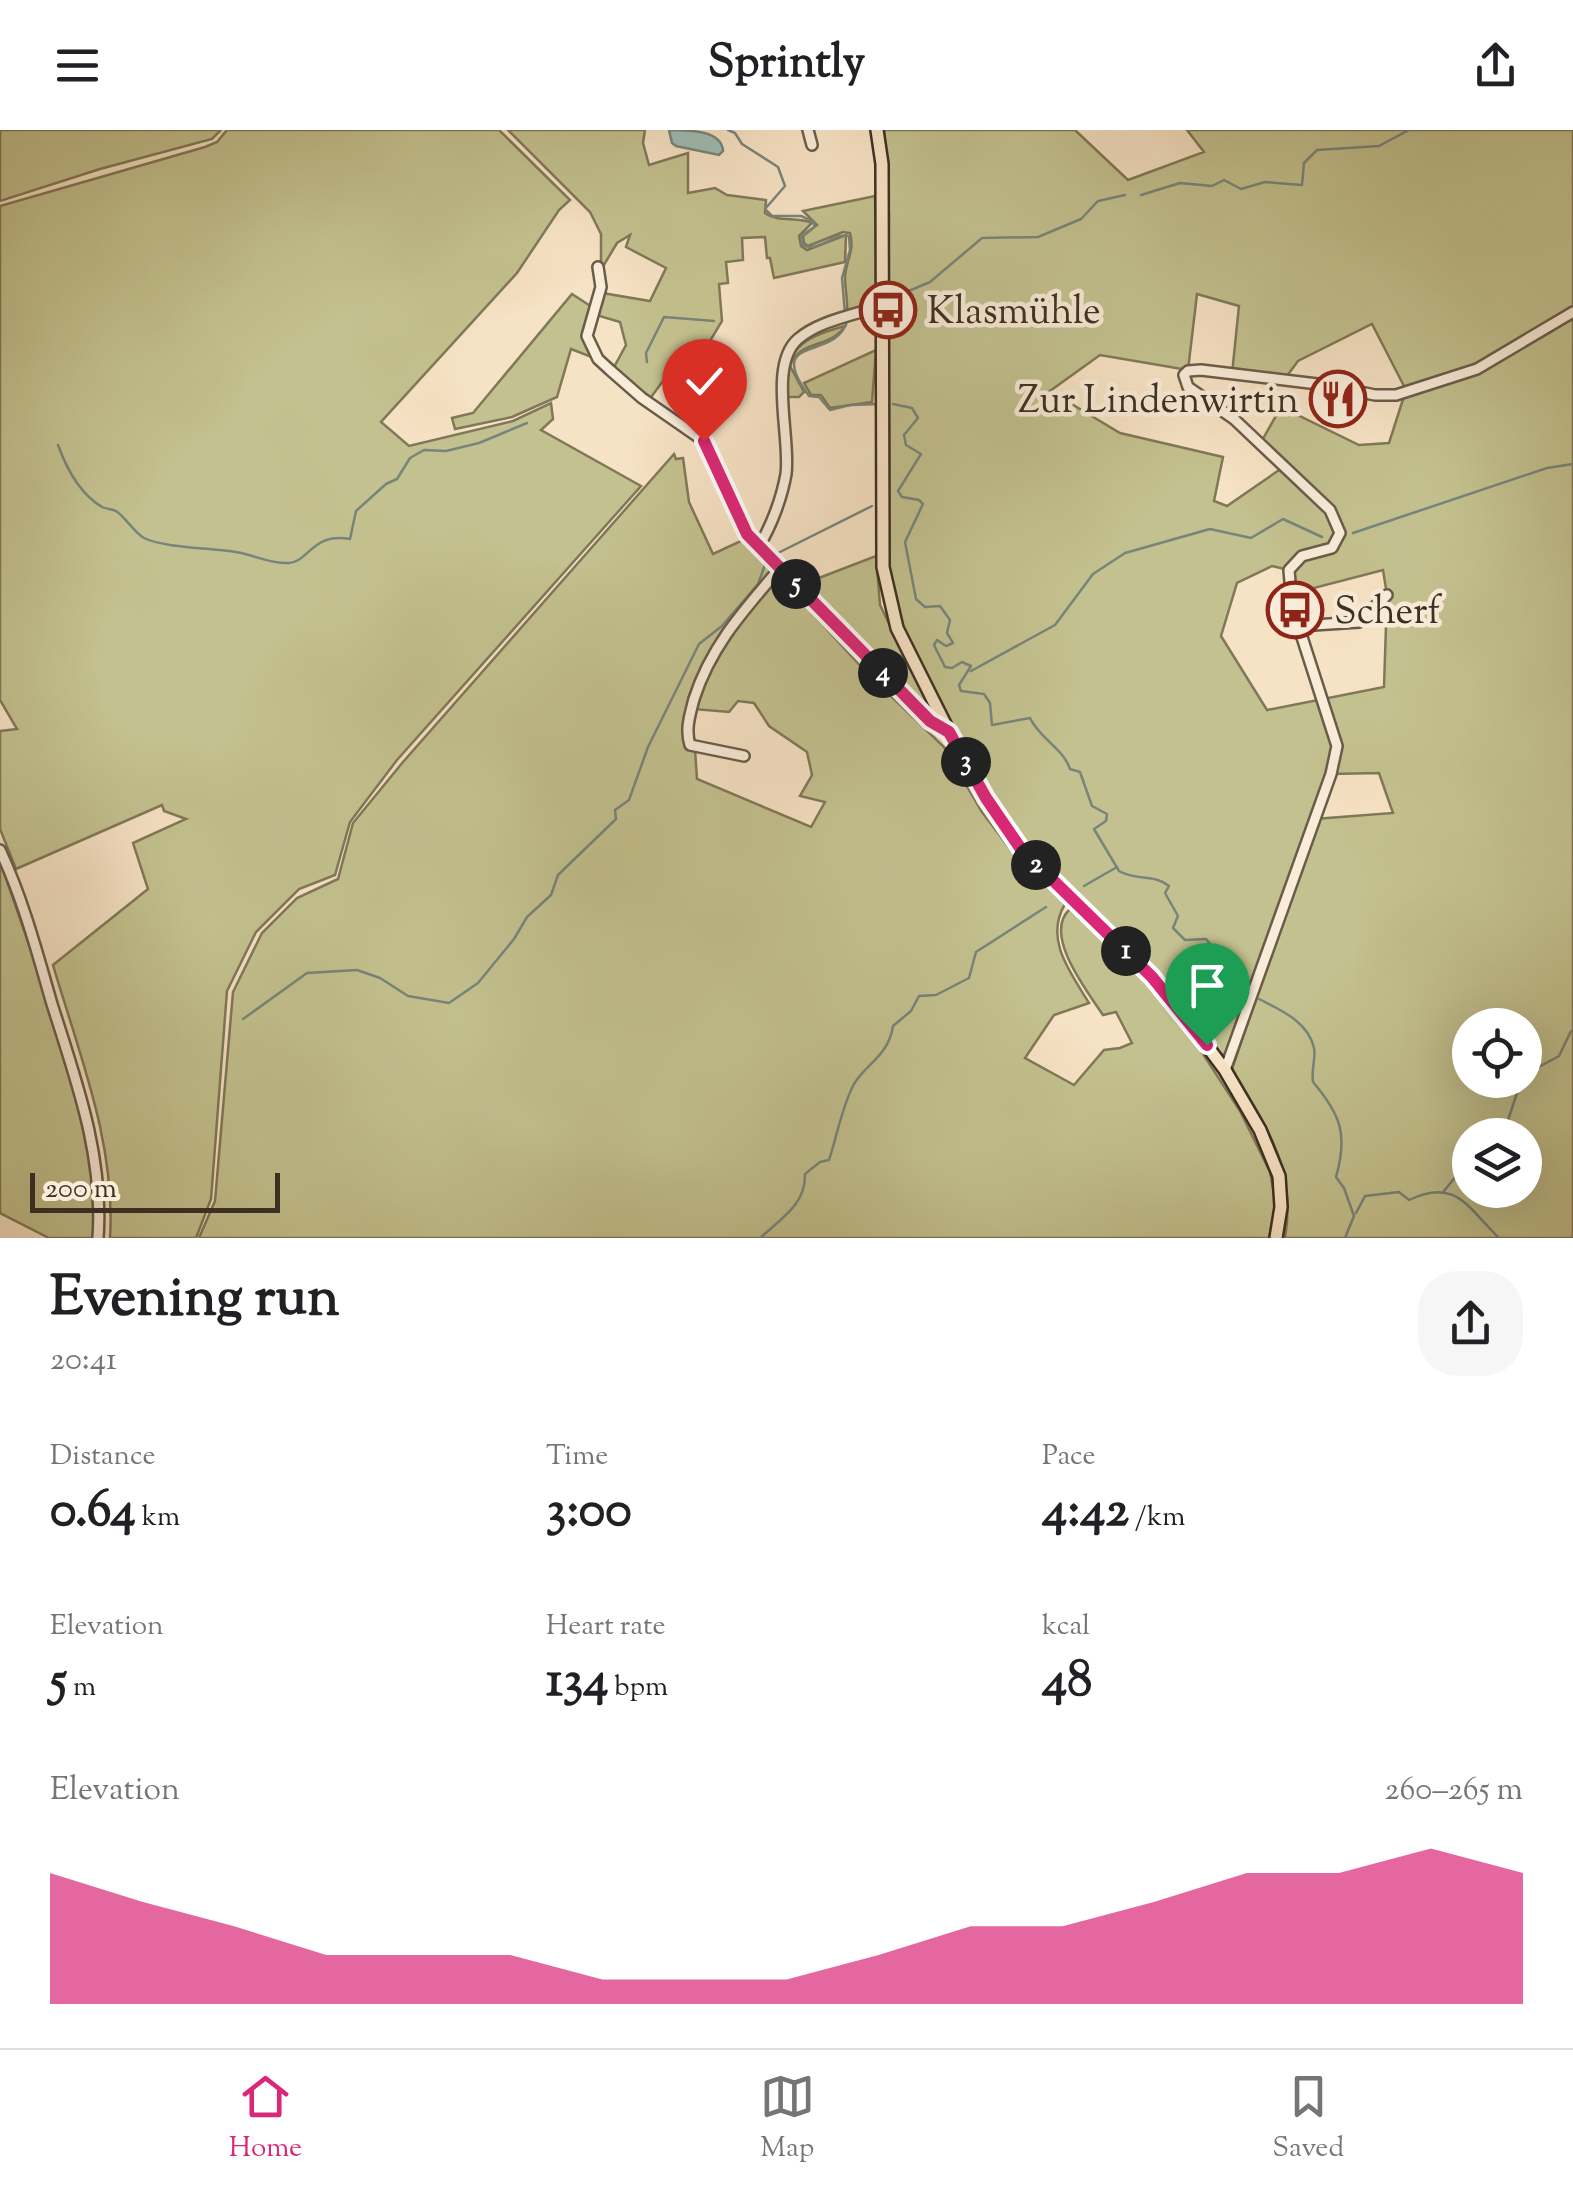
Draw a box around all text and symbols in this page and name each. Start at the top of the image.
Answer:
text: Sprintly [708,33,865,98]
icon: menu [50,38,105,93]
icon: share [1468,38,1523,93]
bus stop icon: Klasmühle [858,280,918,340]
place label: Klasmühle [927,287,1101,341]
pin [662,339,747,442]
icon: check [677,354,732,409]
restaurant icon: Zur Lindenwirtin [1308,369,1368,429]
place label: Zur Lindenwirtin [1018,376,1299,430]
pin: 5 [771,559,821,609]
text: 5 [791,564,801,604]
bus stop icon: Scherf [1265,580,1325,640]
place label: Scherf [1334,587,1443,641]
pin: 4 [858,648,908,698]
text: 4 [876,653,890,693]
pin: 3 [941,737,991,787]
text: 3 [960,742,972,782]
pin: 2 [1011,840,1061,890]
text: 2 [1029,845,1043,885]
pin: 1 [1101,926,1151,976]
text: 1 [1121,931,1131,971]
pin [1165,943,1250,1046]
icon: arrive [1180,958,1235,1013]
map controls [1452,1008,1542,1208]
button: locate [1452,1008,1542,1098]
button: layers [1452,1118,1542,1208]
scale bar [30,1168,280,1212]
text: 200 m [45,1170,117,1210]
text: Evening run [50,1261,339,1340]
button: share [1418,1271,1523,1376]
text: 20:41 [50,1338,117,1384]
text: Distance [50,1437,156,1477]
text: Time [546,1437,608,1477]
text: Pace [1042,1437,1096,1477]
text: 0.64 [50,1477,136,1549]
text: 3:00 [546,1477,632,1549]
text: 4:42 [1042,1477,1129,1549]
text: km [136,1498,180,1538]
text: /km [1129,1498,1185,1538]
text: Elevation [50,1607,164,1647]
text: Heart rate [546,1607,666,1647]
text: kcal [1042,1607,1090,1647]
text: 5 [50,1647,67,1719]
text: 134 [546,1647,608,1719]
text: 48 [1042,1647,1092,1719]
text: m [67,1668,96,1708]
text: bpm [608,1668,668,1708]
text: Elevation [50,1768,180,1814]
text: 260–265 m [1384,1768,1523,1814]
tab: Home [229,2069,302,2169]
tab: Map [760,2069,815,2169]
tab: Saved [1272,2069,1344,2169]

